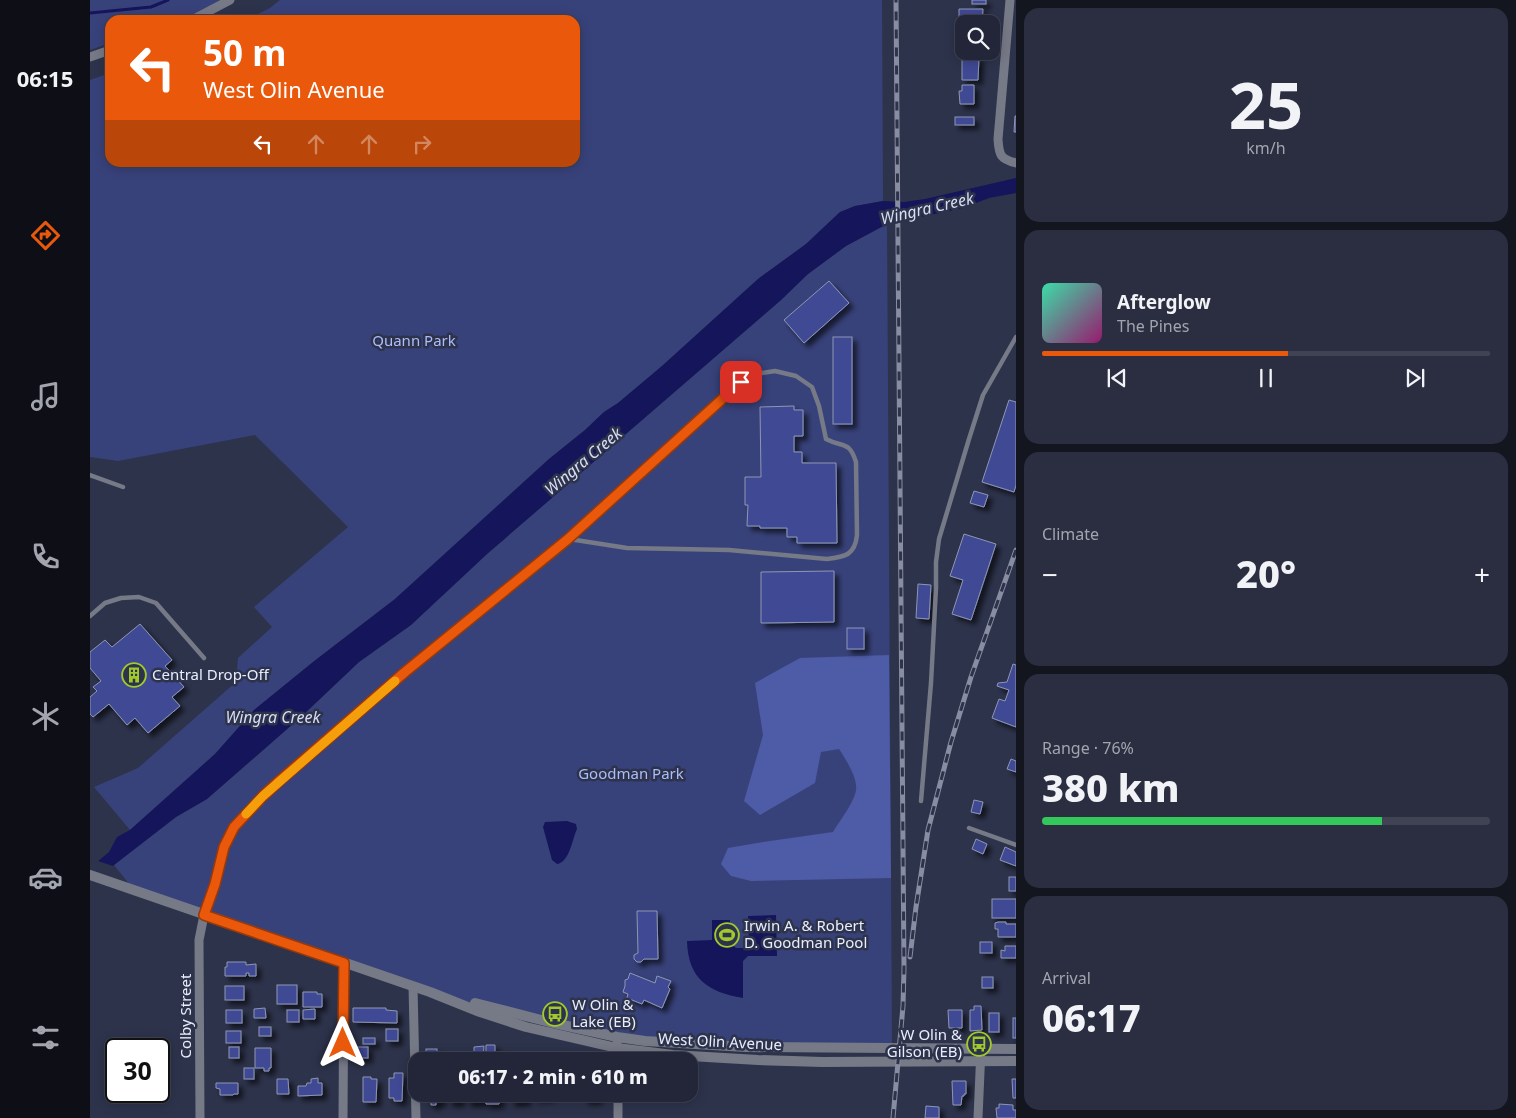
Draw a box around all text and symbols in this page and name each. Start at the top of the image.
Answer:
map controls [955,15,1000,60]
button: search [955,15,1000,60]
text: 50 m [203,29,286,76]
icon: left [120,35,185,100]
text: 25 [1229,60,1303,148]
text: 06:15 [17,63,73,93]
text: West Olin Avenue [203,74,385,104]
icon: left [249,130,277,158]
icon: ahead [302,130,330,158]
icon: ahead [355,130,383,158]
icon: right [408,130,436,158]
text: km/h [1246,137,1286,159]
water label: Wingra Creek [878,186,977,229]
icon: directions [28,218,63,253]
text: Afterglow [1117,289,1211,315]
text: The Pines [1117,315,1189,337]
park label: Quann Park [372,330,456,350]
pin [720,361,762,403]
icon: previous [1103,364,1131,392]
icon: pause [1252,364,1280,392]
icon: next [1401,364,1429,392]
icon: arrive [727,368,755,396]
icon: music [28,379,63,414]
water label: Wingra Creek [540,421,627,500]
text: Climate [1042,523,1099,545]
icon: phone [28,539,63,574]
text: 20° [1236,547,1296,599]
text: − [1042,555,1058,593]
text: + [1474,555,1490,593]
building icon: Central Drop-Off [121,662,147,688]
place label: Central Drop-Off [152,664,269,684]
icon: climate [28,699,63,734]
water label: Wingra Creek [226,706,322,728]
text: Range · 76% [1042,737,1134,759]
text: 380 km [1042,761,1180,813]
park label: Goodman Park [578,763,684,783]
icon: car [28,860,63,895]
place label: Irwin A. & Robert D. Goodman Pool [744,915,867,952]
sports icon: Irwin A. & Robert D. Goodman Pool [714,922,740,948]
text: Arrival [1042,967,1091,989]
street label: Colby Street [175,973,195,1058]
text: 06:17 [1042,991,1141,1043]
place label: W Olin & Lake (EB) [572,994,636,1031]
bus stop icon: W Olin & Lake (EB) [542,1001,568,1027]
position arrow [316,1016,368,1068]
icon: filters [28,1020,63,1055]
place label: W Olin & Gilson (EB) [887,1024,962,1061]
street label: West Olin Avenue [658,1028,782,1054]
bus stop icon: W Olin & Gilson (EB) [966,1031,992,1057]
speed limit sign: 30 [105,1038,170,1103]
text: 06:17 · 2 min · 610 m [458,1064,648,1090]

